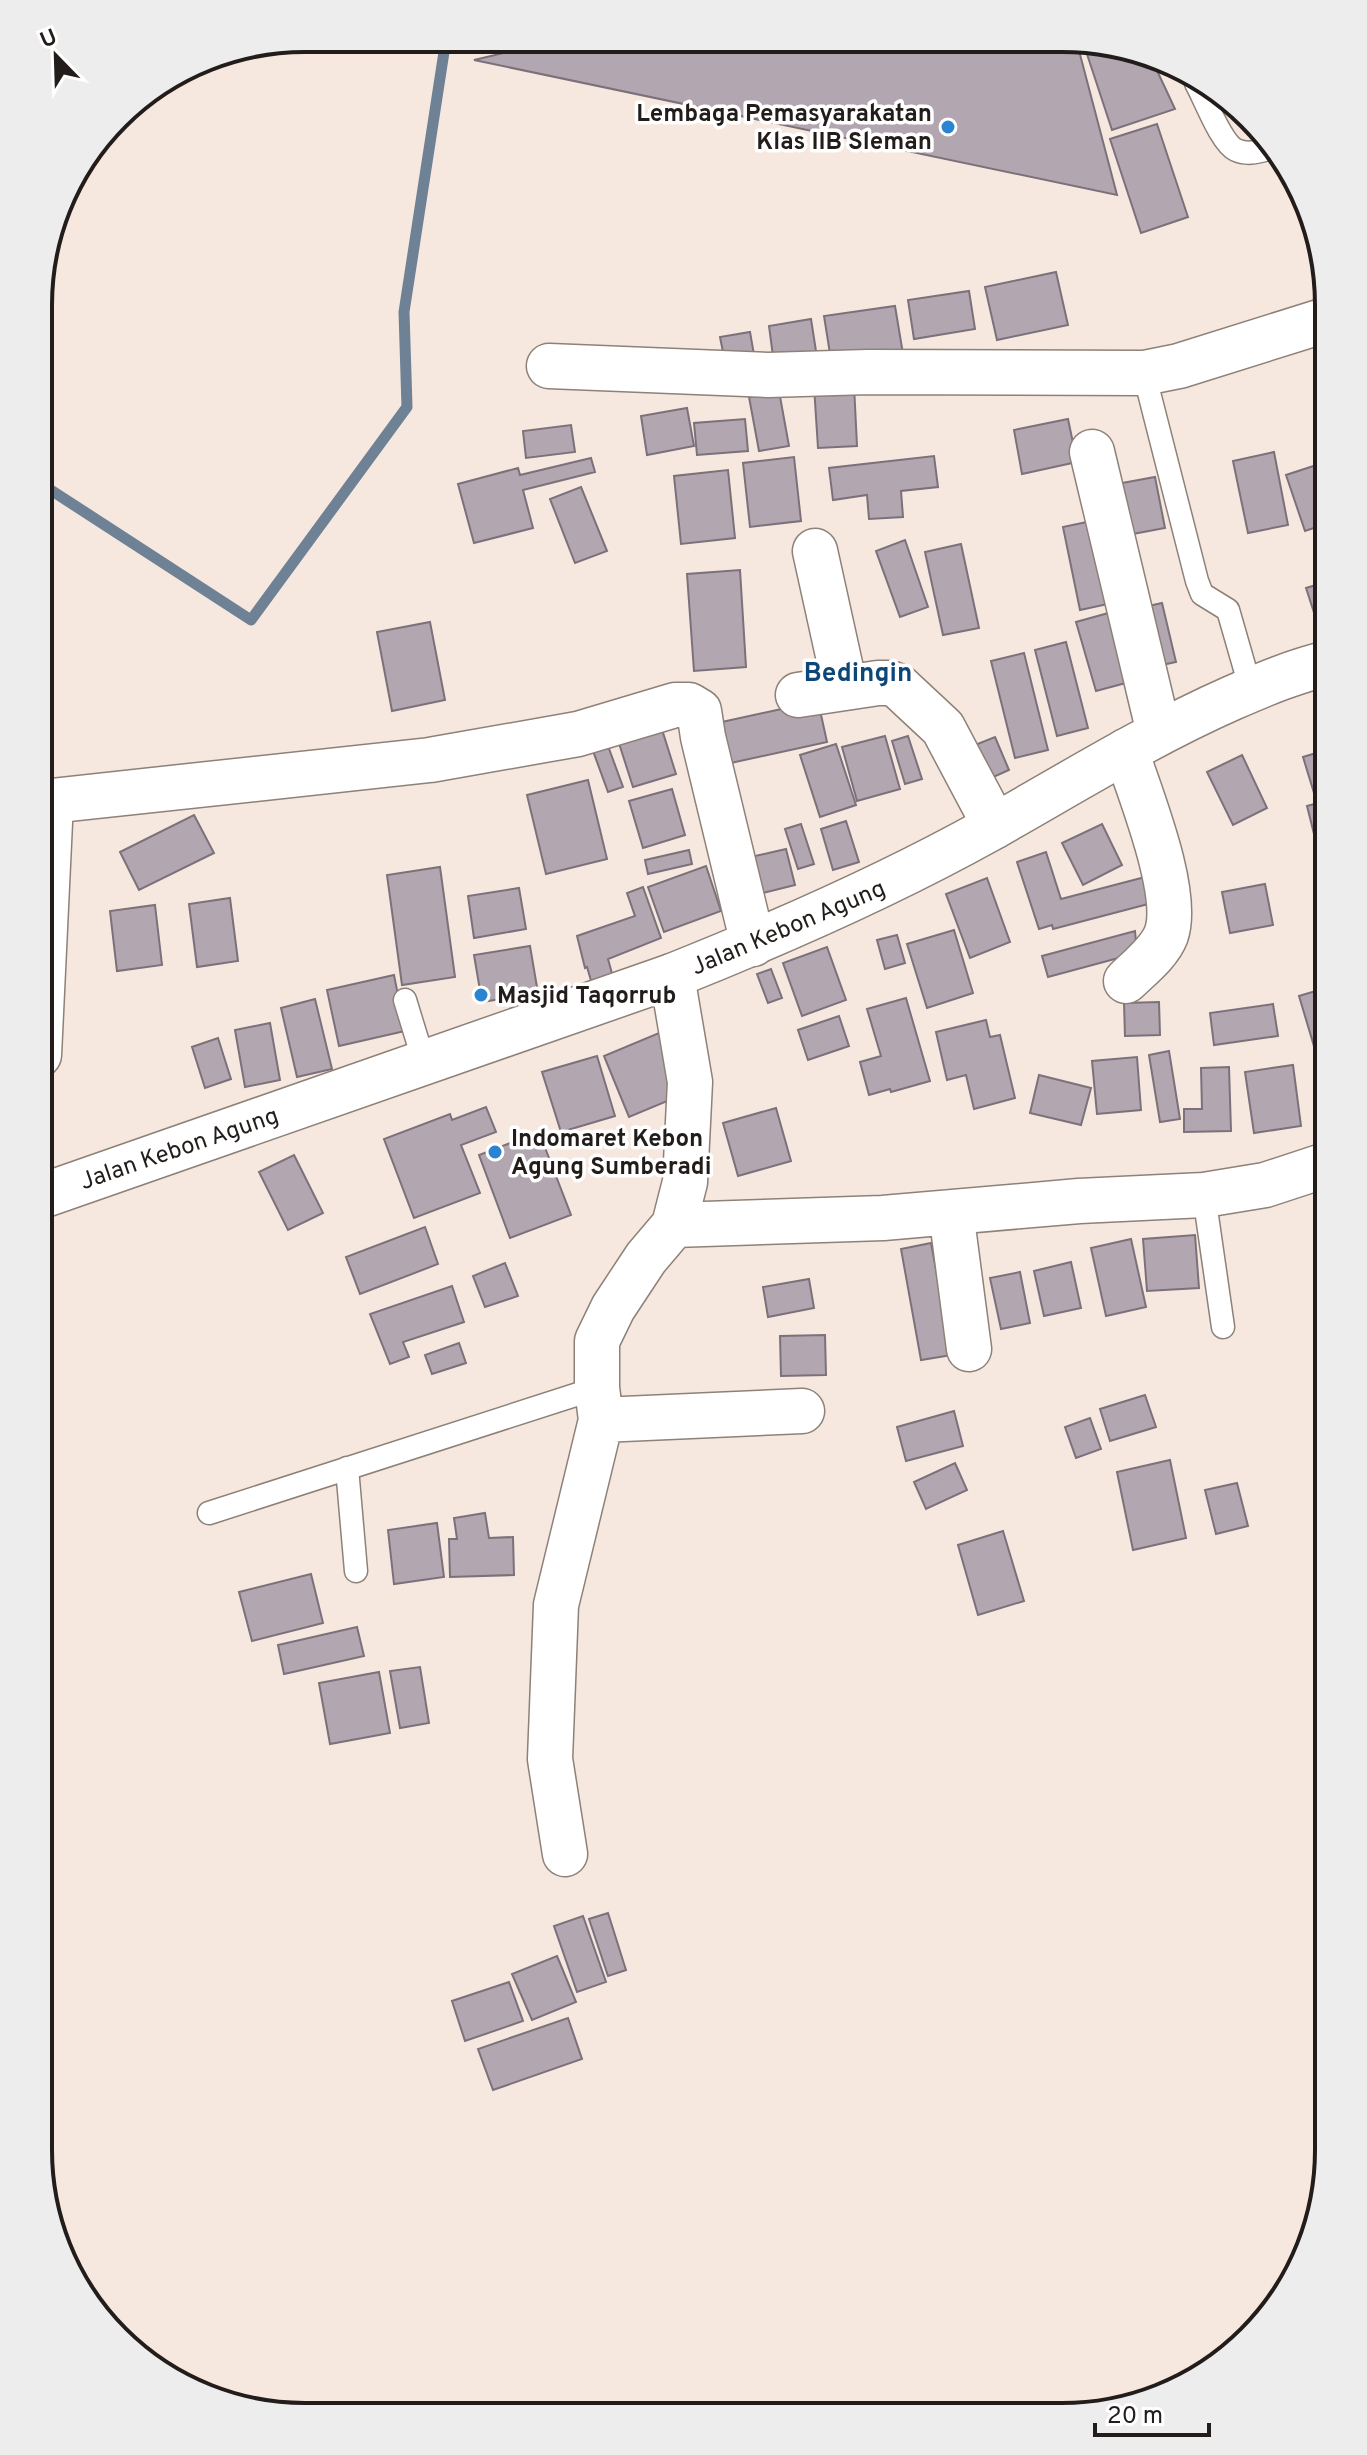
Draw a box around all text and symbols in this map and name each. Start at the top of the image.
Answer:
north arrow [16,16,96,96]
text: U [37,24,62,55]
place label: Lembaga Pemasyarakatan Klas IIB Sleman [636,100,932,158]
marker: Lembaga Pemasyarakatan Klas IIB Sleman [939,118,957,136]
district label: Bedingin [804,658,912,691]
street label: Jalan Kebon Agung [687,874,890,983]
place label: Masjid Taqorrub [497,982,676,1012]
marker: Masjid Taqorrub [472,986,490,1004]
street label: Jalan Kebon Agung [76,1102,283,1198]
place label: Indomaret Kebon Agung Sumberadi [511,1125,712,1183]
marker: Indomaret Kebon Agung Sumberadi [486,1143,504,1161]
scale bar [1095,2387,1209,2437]
text: 20 m [1107,2402,1163,2432]

